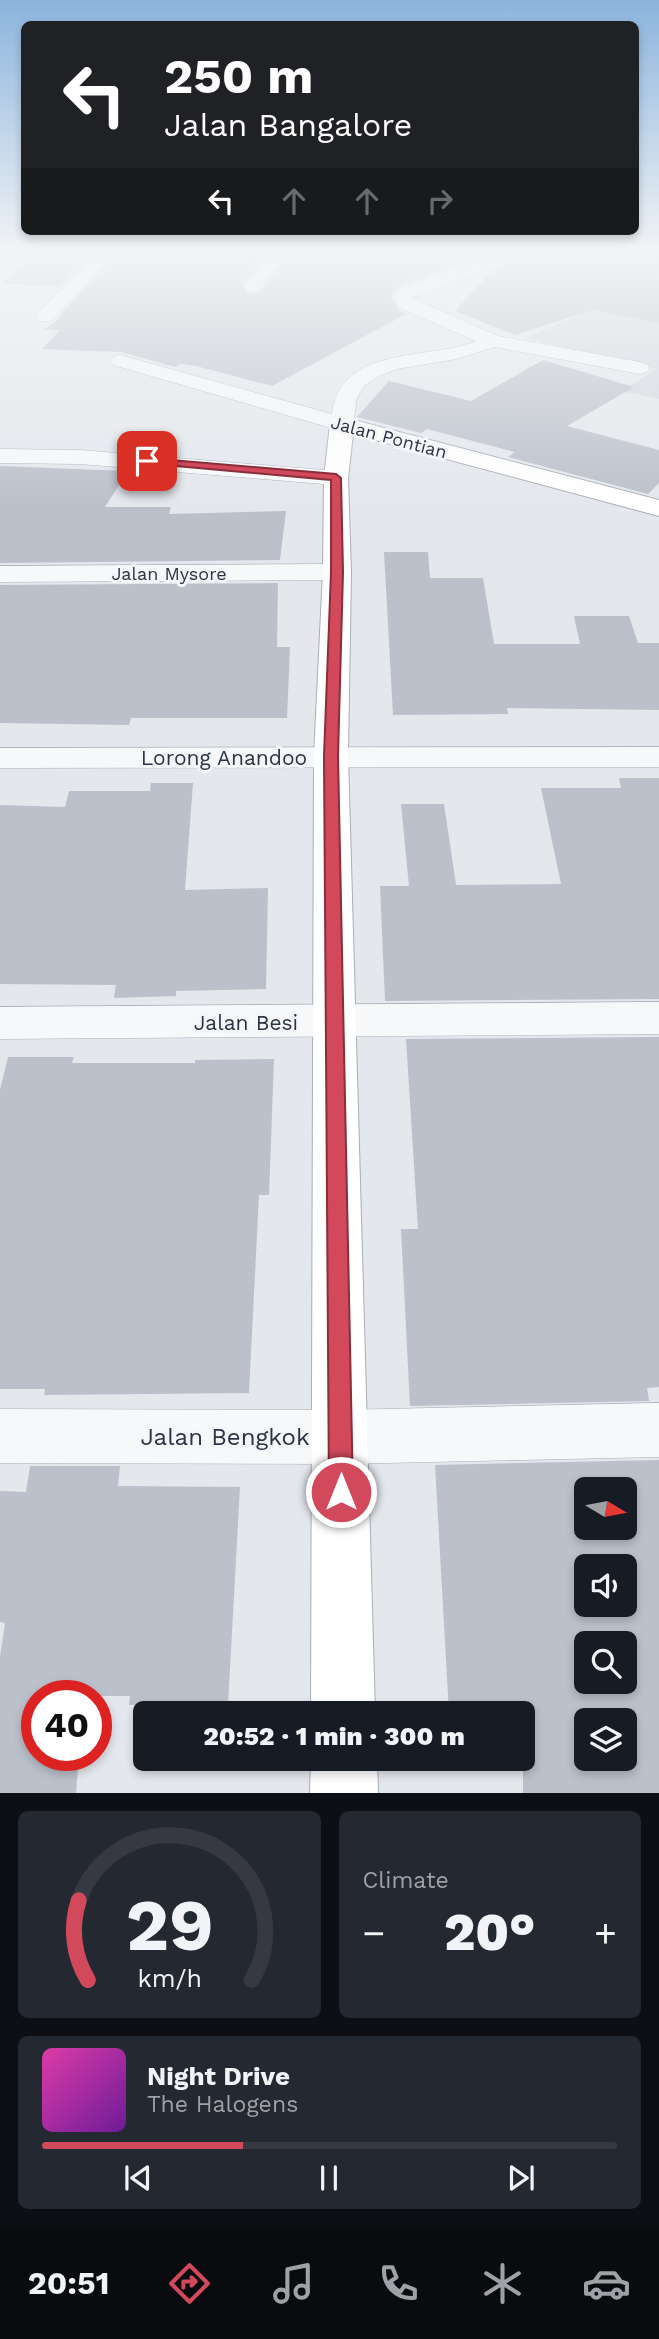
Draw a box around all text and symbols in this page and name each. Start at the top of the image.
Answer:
text: 250 m [164,47,313,105]
icon: left [49,49,140,140]
text: Jalan Bangalore [164,106,412,144]
icon: left [202,182,240,220]
icon: ahead [275,182,313,220]
icon: ahead [348,182,386,220]
icon: right [421,182,459,220]
street label: Jalan Pontian [329,411,449,463]
pin [117,431,177,491]
icon: arrive [128,442,166,480]
street label: Jalan Mysore [111,563,227,584]
street label: Lorong Anandoo [141,745,307,770]
street label: Jalan Besi [194,1010,298,1035]
street label: Jalan Bengkok [140,1423,310,1451]
position arrow [304,1455,378,1529]
north arrow [574,1477,637,1540]
map controls [574,1477,637,1771]
button: sound [574,1554,637,1617]
button: search [574,1631,637,1694]
speed limit sign: 40 [21,1680,112,1771]
button: layers [574,1708,637,1771]
text: 20:52 · 1 min · 300 m [203,1721,465,1751]
text: Climate [363,1867,449,1894]
text: 29 [125,1883,213,1969]
text: 20° [444,1902,536,1963]
text: − [363,1911,385,1955]
text: + [594,1911,617,1955]
text: km/h [137,1964,201,1993]
text: Night Drive [147,2061,290,2091]
text: The Halogens [147,2091,298,2118]
icon: previous [119,2159,157,2197]
icon: pause [310,2159,348,2197]
icon: next [502,2159,540,2197]
icon: directions [165,2259,214,2308]
icon: music [269,2259,318,2308]
icon: phone [374,2259,423,2308]
icon: climate [478,2259,527,2308]
icon: car [582,2259,631,2308]
text: 20:51 [28,2264,109,2302]

